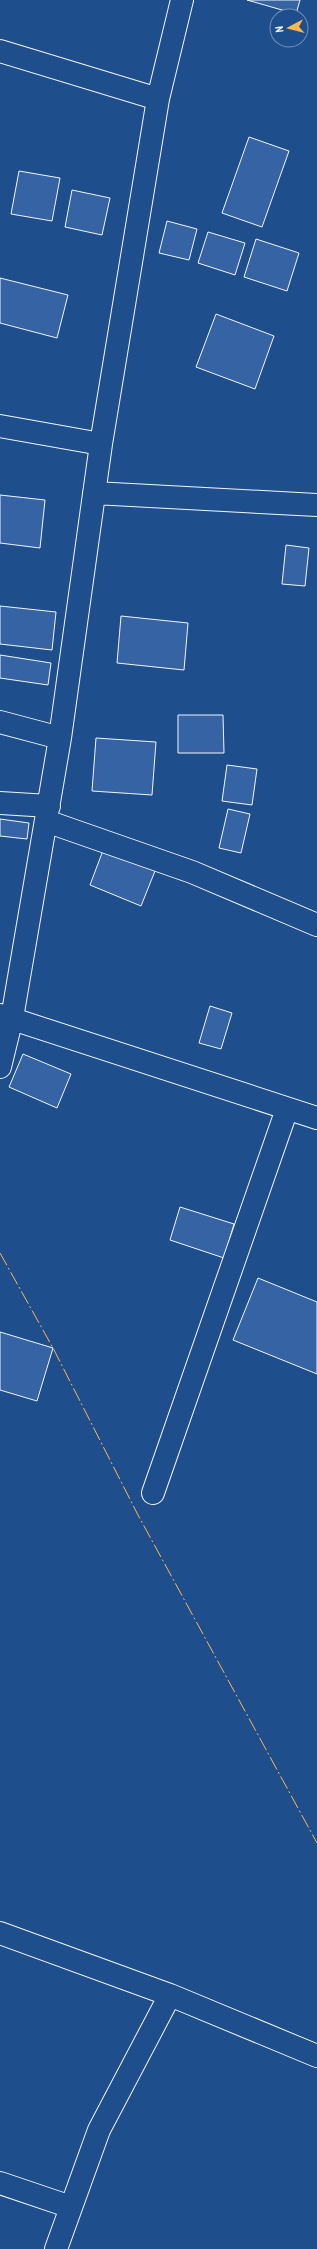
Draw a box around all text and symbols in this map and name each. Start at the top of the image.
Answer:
north arrow [269,8,309,48]
text: N [272,25,286,33]

